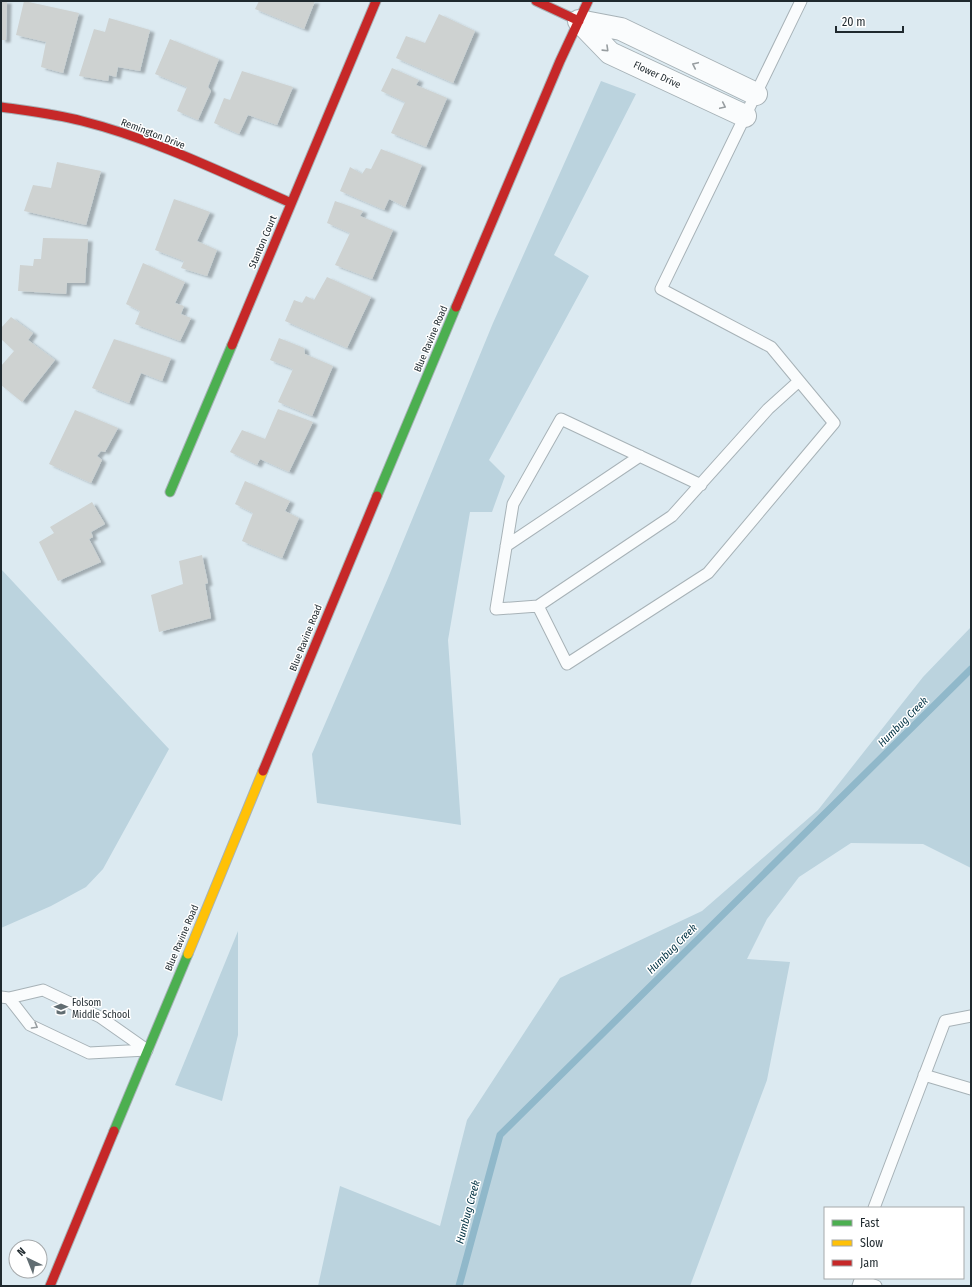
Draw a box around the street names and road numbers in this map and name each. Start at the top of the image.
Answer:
street label: Flower Drive [632,59,683,91]
street label: Remington Drive [119,116,187,152]
street label: Stanton Court [246,213,280,270]
street label: Blue Ravine Road [412,304,450,374]
street label: Blue Ravine Road [287,603,325,673]
street label: Blue Ravine Road [163,903,201,973]

